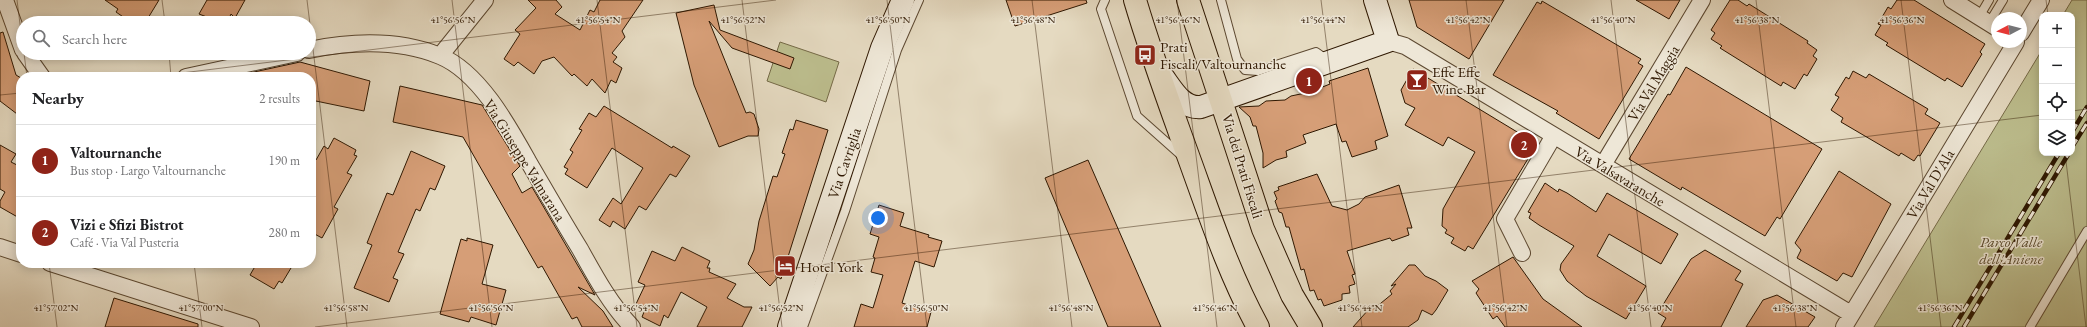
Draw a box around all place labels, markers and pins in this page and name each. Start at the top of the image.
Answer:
place label: Prati Fiscali/Valtournanche [1160,37,1286,73]
bus stop icon: Prati Fiscali/Valtournanche [1132,42,1158,68]
place label: Effe Effe Wine Bar [1432,62,1486,98]
pin: 1 [1296,66,1322,96]
bar icon: Effe Effe Wine Bar [1404,67,1430,93]
pin: 2 [1511,130,1537,160]
hotel icon: Hotel York [772,253,798,279]
place label: Hotel York [800,257,864,276]

